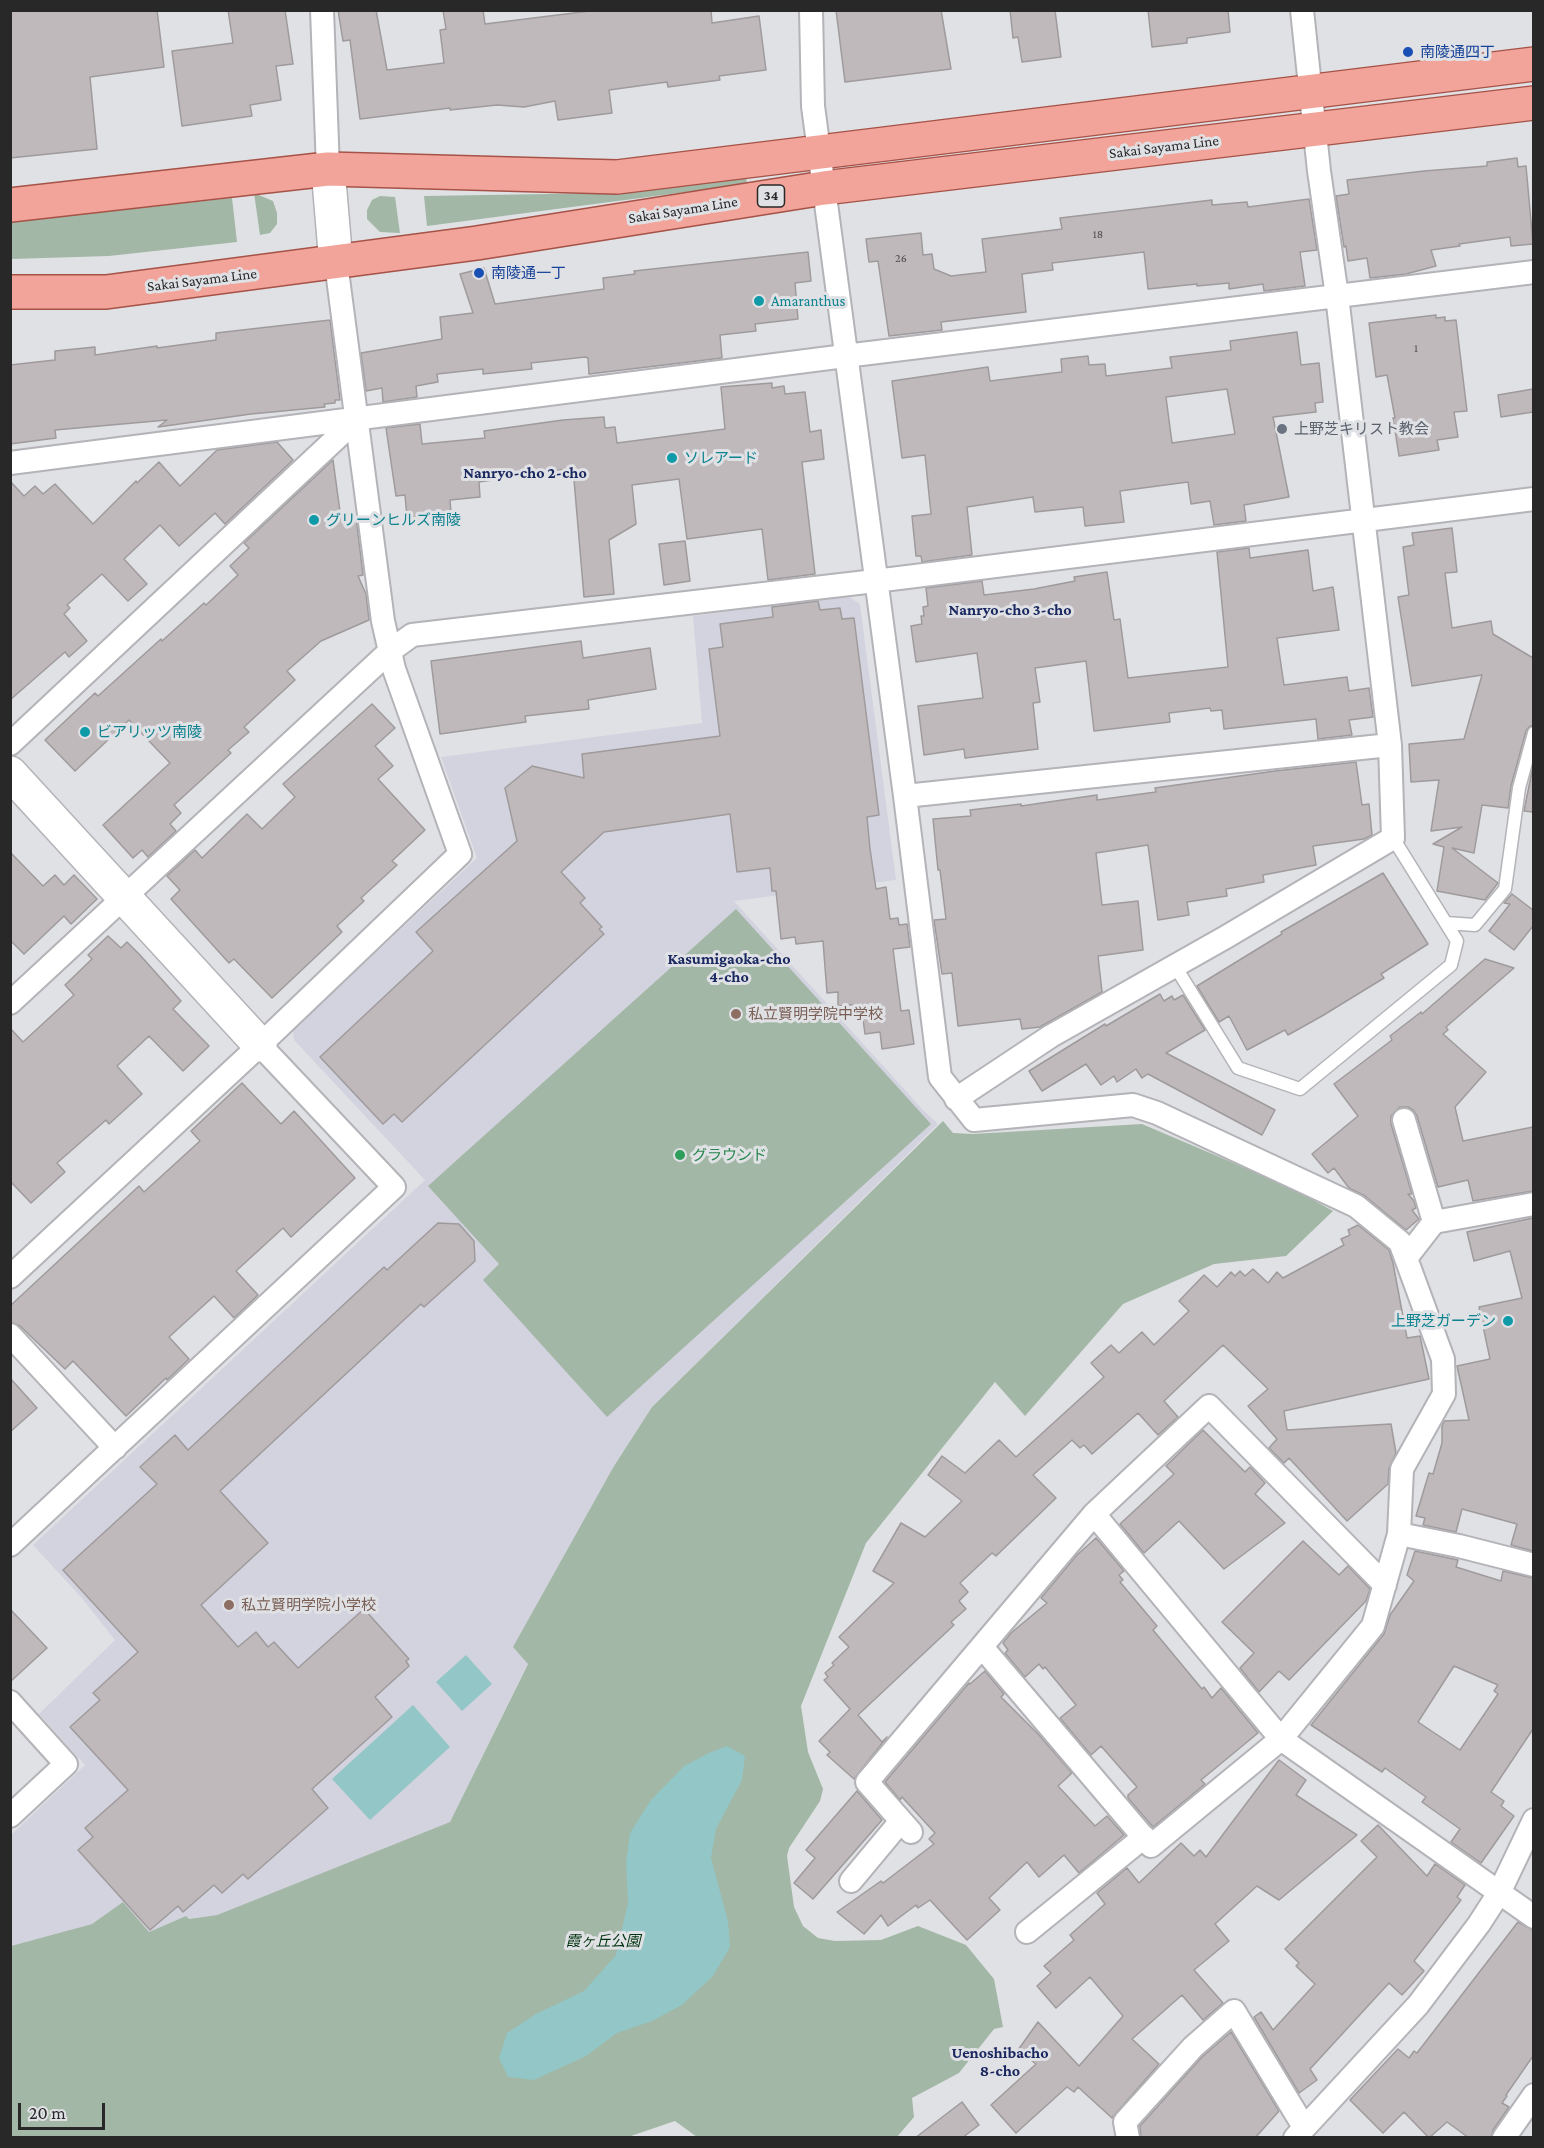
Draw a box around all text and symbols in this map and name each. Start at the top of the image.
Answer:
place label: 南陵通四丁 [1420,43,1495,61]
marker: 南陵通四丁 [1401,45,1415,59]
street label: Sakai Sayama Line [1108,131,1220,163]
road number: 34 [758,185,784,207]
street label: Sakai Sayama Line [627,192,739,228]
house number: 18 [1093,227,1103,241]
house number: 26 [895,251,907,265]
street label: Sakai Sayama Line [146,264,258,296]
place label: 南陵通一丁 [491,264,566,282]
marker: 南陵通一丁 [472,266,486,280]
place label: Amaranthus [771,292,845,310]
marker: Amaranthus [752,294,766,308]
house number: 1 [1414,341,1418,355]
place label: 上野芝キリスト教会 [1294,420,1429,438]
marker: 上野芝キリスト教会 [1275,422,1289,436]
place label: ソレアード [684,449,758,467]
marker: ソレアード [665,451,679,465]
district label: Nanryo-cho 2-cho [463,463,587,483]
place label: グリーンヒルズ南陵 [326,511,461,529]
marker: グリーンヒルズ南陵 [307,513,321,527]
district label: Nanryo-cho 3-cho [948,600,1072,620]
place label: ビアリッツ南陵 [97,723,202,741]
marker: ビアリッツ南陵 [78,725,92,739]
district label: Kasumigaoka-cho 4-cho [667,949,791,987]
place label: 私立賢明学院中学校 [748,1005,883,1023]
marker: 私立賢明学院中学校 [729,1007,743,1021]
place label: グラウンド [692,1146,767,1164]
marker: グラウンド [673,1148,687,1162]
place label: 上野芝ガーデン [1391,1312,1496,1330]
marker: 上野芝ガーデン [1501,1314,1515,1328]
place label: 私立賢明学院小学校 [241,1596,376,1614]
marker: 私立賢明学院小学校 [222,1598,236,1612]
park label: 霞ヶ丘公園 [566,1932,640,1950]
district label: Uenoshibacho 8-cho [951,2043,1049,2081]
scale bar [21,2091,108,2129]
text: 20 m [29,2103,66,2123]

